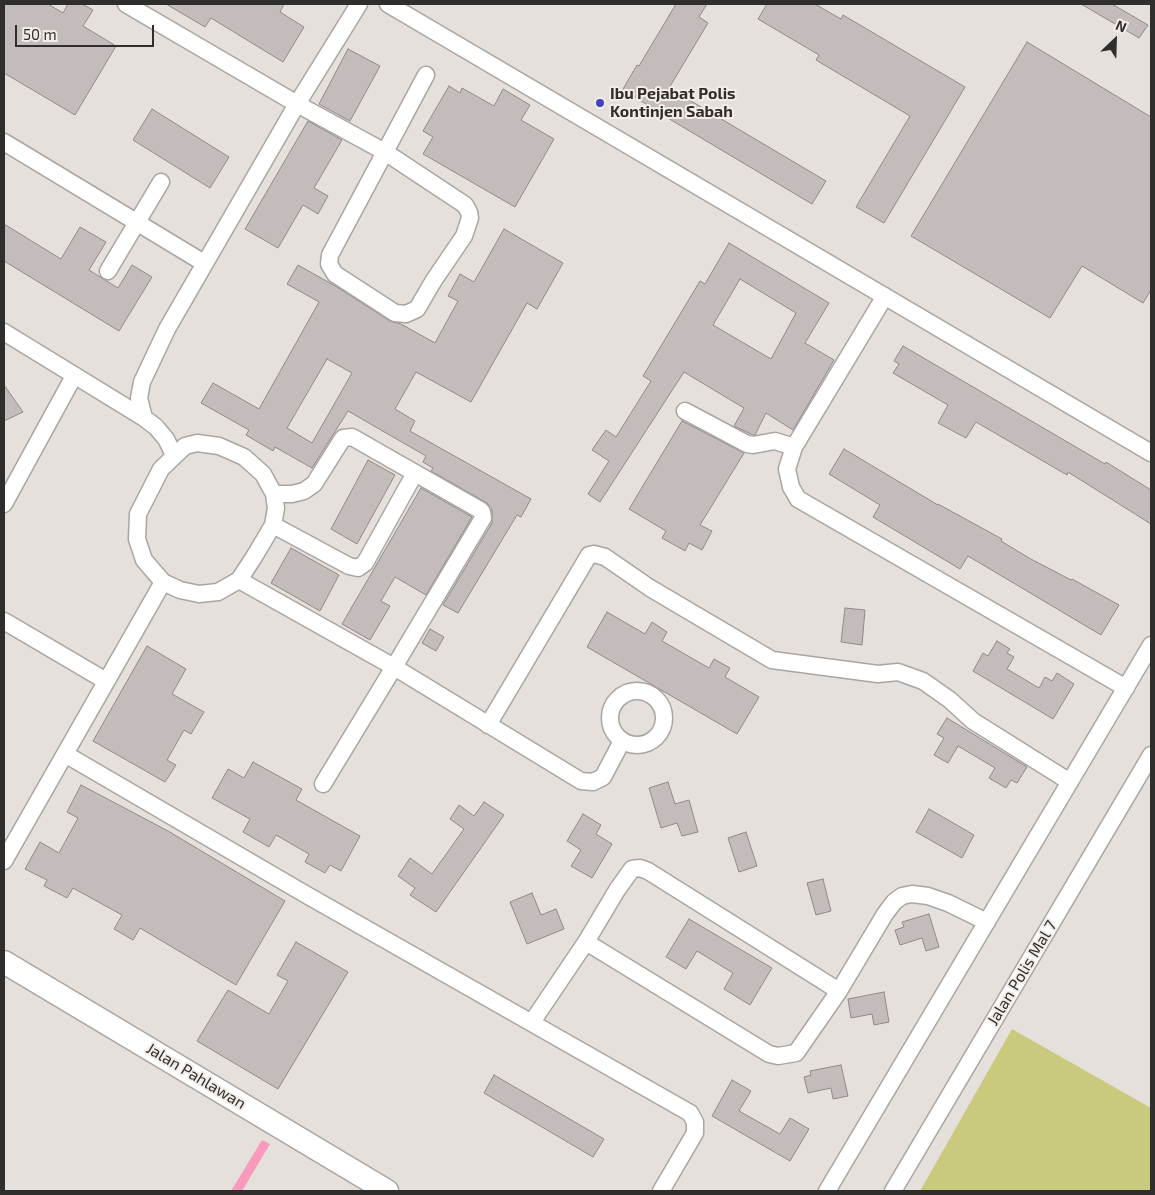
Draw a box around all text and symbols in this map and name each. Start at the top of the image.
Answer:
scale bar [18,15,156,47]
north arrow [1090,15,1140,65]
text: N [1113,16,1129,36]
text: 50 m [23,25,57,43]
place label: Ibu Pejabat Polis Kontinjen Sabah [610,84,736,122]
marker: Ibu Pejabat Polis Kontinjen Sabah [594,97,606,109]
street label: Jalan Polis Mal 7 [983,917,1061,1029]
street label: Jalan Pahlawan [143,1039,249,1113]

